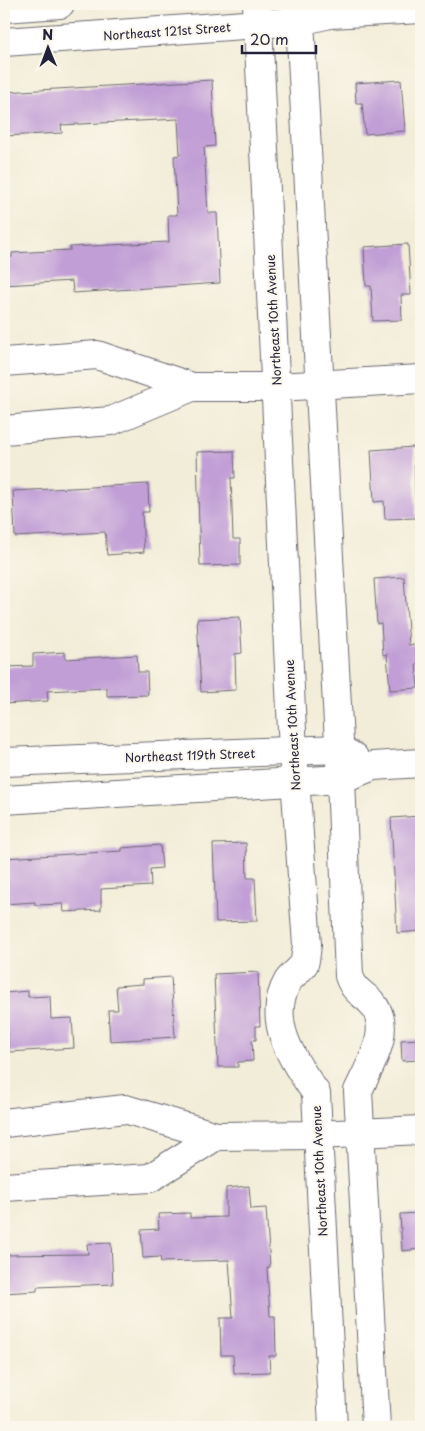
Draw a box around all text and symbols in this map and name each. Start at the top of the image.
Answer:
street label: Northeast 121st Street [103,18,232,44]
north arrow [22,22,72,72]
scale bar [242,22,316,54]
text: N [42,24,53,45]
text: 20 m [250,27,289,50]
street label: Northeast 10th Avenue [261,254,285,386]
street label: Northeast 10th Avenue [280,659,304,791]
street label: Northeast 119th Street [125,744,256,766]
street label: Northeast 10th Avenue [307,1105,331,1237]

